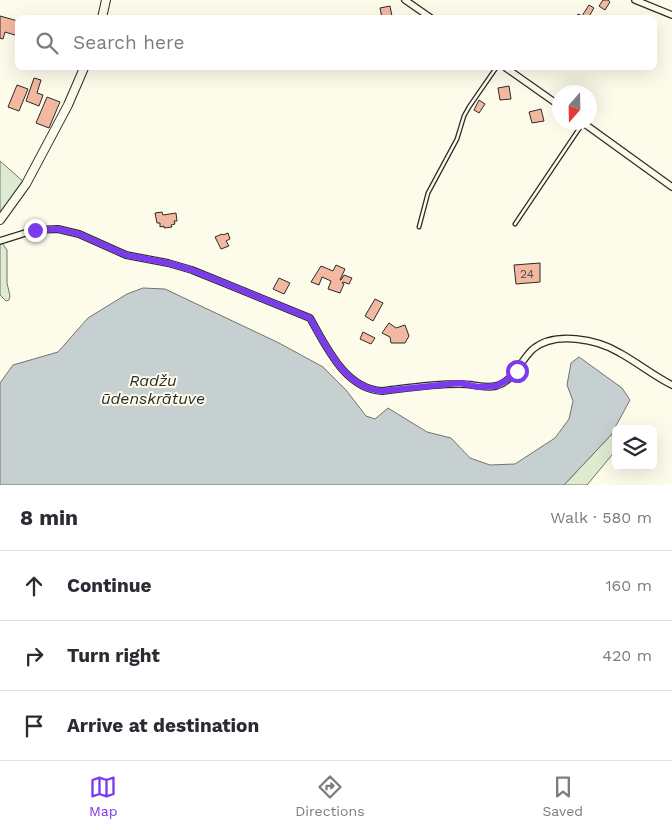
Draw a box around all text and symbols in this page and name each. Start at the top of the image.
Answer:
search box [15,15,657,70]
icon: search [33,29,61,57]
text: Search here [73,31,184,54]
north arrow [552,85,597,130]
route end [24,219,47,242]
house number: 24 [520,267,534,281]
route start [506,360,529,383]
water label: Radžu ūdenskrātuve [101,371,205,408]
map controls [612,425,657,470]
button: layers [612,425,657,470]
text: 8 min [20,505,78,530]
text: Walk · 580 m [550,508,652,527]
icon: ahead [20,572,48,600]
text: Continue [67,574,151,597]
text: 160 m [605,576,652,595]
icon: right [20,642,48,670]
text: Turn right [67,644,160,667]
text: 420 m [602,646,652,665]
icon: arrive [20,712,48,740]
text: Arrive at destination [67,714,259,737]
tab: Map [89,773,118,819]
tab: Directions [295,773,365,819]
tab: Saved [542,773,583,819]

